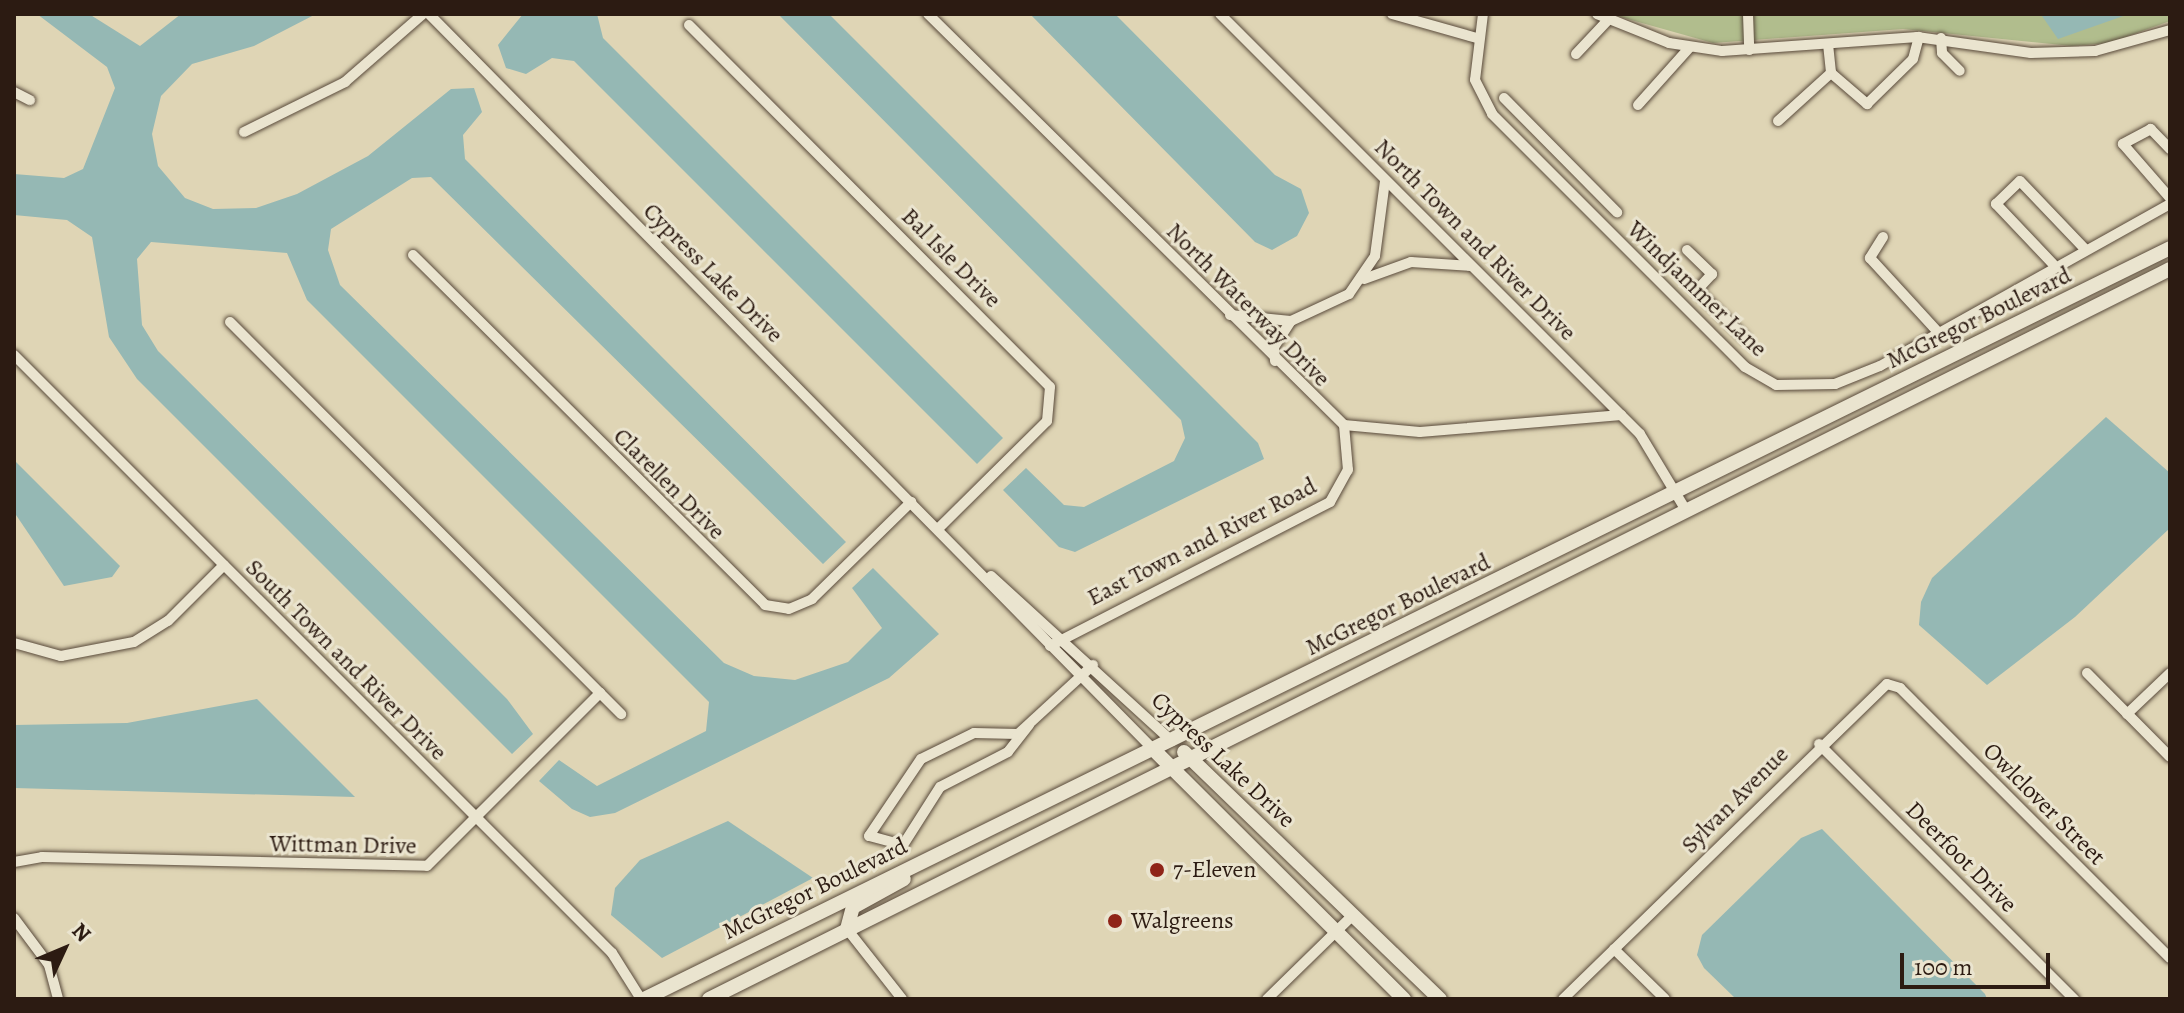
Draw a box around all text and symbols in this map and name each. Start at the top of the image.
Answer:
street label: North Town and River Drive [1368,133,1582,347]
street label: Cypress Lake Drive [637,197,789,349]
street label: Bal Isle Drive [895,202,1007,314]
street label: Windjammer Lane [1621,215,1773,363]
street label: North Waterway Drive [1160,217,1336,393]
street label: McGregor Boulevard [1882,261,2076,375]
street label: Clarellen Drive [607,422,731,546]
street label: East Town and River Road [1083,472,1321,612]
street label: McGregor Boulevard [1301,548,1495,662]
street label: South Town and River Drive [239,553,453,767]
street label: Cypress Lake Drive [1145,686,1301,834]
street label: Owlclover Street [1977,737,2111,871]
street label: Sylvan Avenue [1675,740,1795,860]
street label: Deerfoot Drive [1899,795,2023,919]
street label: Wittman Drive [269,829,417,861]
street label: McGregor Boulevard [718,832,912,946]
place label: 7-Eleven [1173,856,1256,884]
marker: 7-Eleven [1148,861,1166,879]
place label: Walgreens [1131,907,1234,935]
north arrow [24,909,104,989]
marker: Walgreens [1106,912,1124,930]
text: N [65,916,98,949]
scale bar [1904,937,2054,987]
text: 100 m [1914,951,1973,983]

